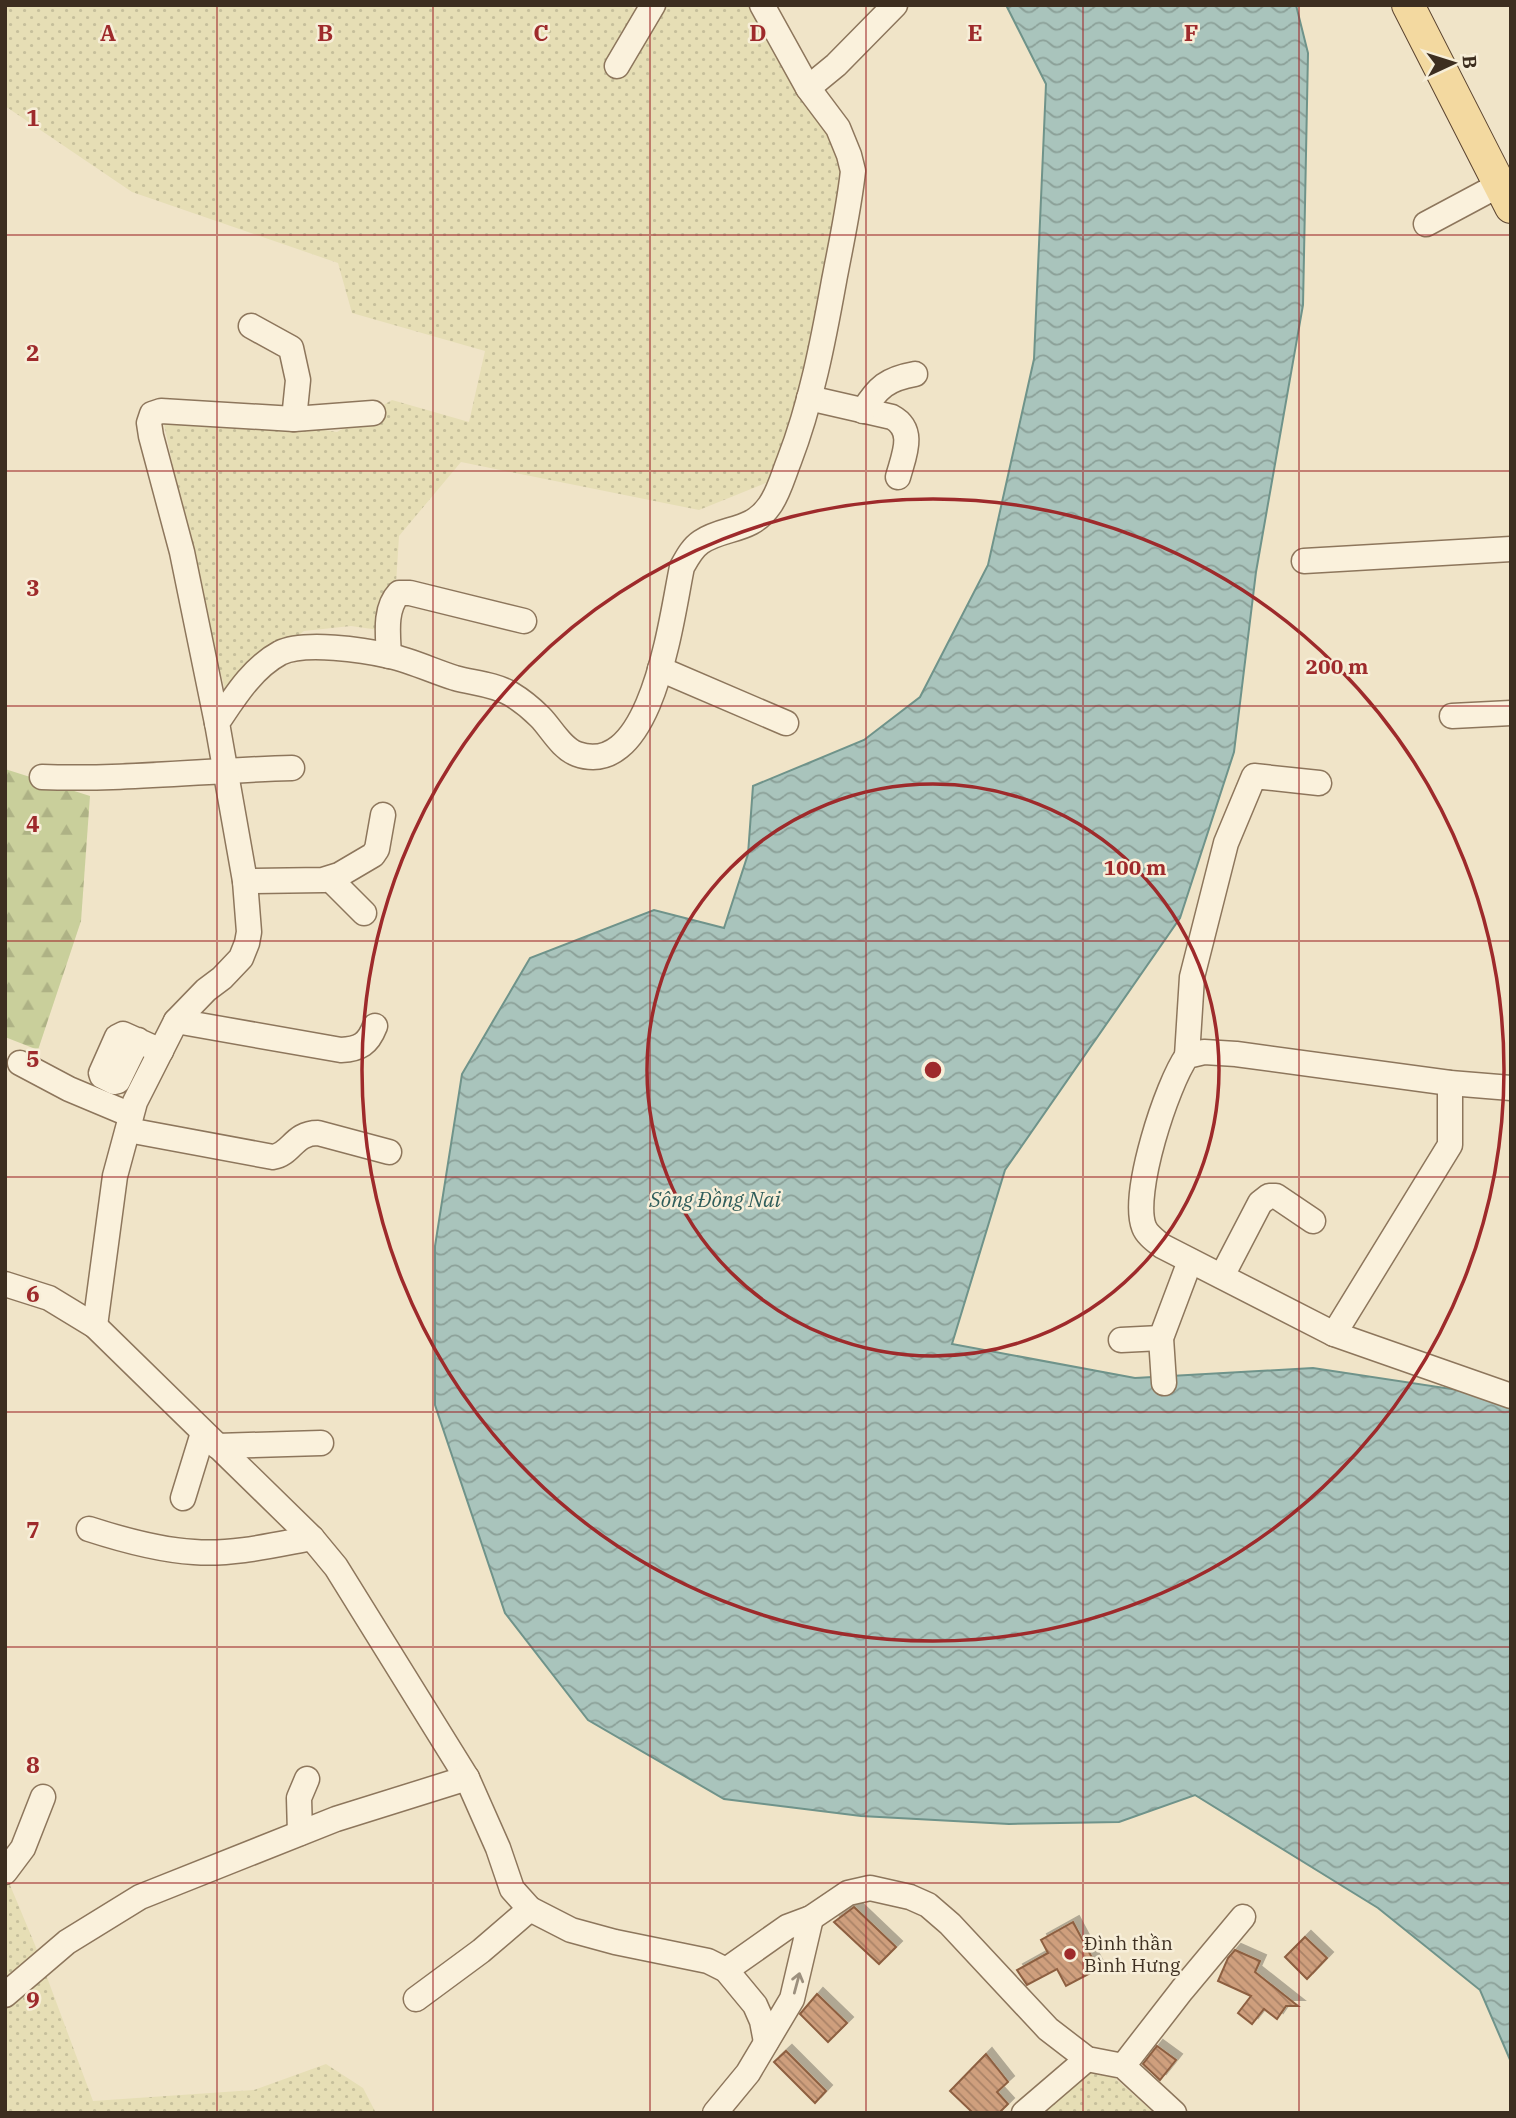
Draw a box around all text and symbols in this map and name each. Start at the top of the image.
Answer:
text: A [100,17,116,47]
text: B [317,17,333,47]
text: C [533,17,549,47]
text: D [749,17,767,47]
text: E [967,17,983,47]
text: F [1184,17,1198,47]
north arrow [1418,28,1488,98]
text: B [1458,54,1482,69]
text: 1 [26,102,40,132]
text: 2 [26,337,40,367]
text: 3 [26,572,40,602]
text: 200 m [1305,652,1369,680]
text: 4 [26,808,40,838]
text: 100 m [1103,853,1167,881]
text: 5 [26,1043,40,1073]
centre of rings [921,1058,945,1082]
water label: Sông Đồng Nai [648,1185,781,1213]
text: 6 [26,1278,40,1308]
text: 7 [26,1514,40,1544]
text: 8 [26,1749,40,1779]
place label: Đình thần Bình Hưng [1084,1931,1181,1977]
marker: Đình thần Bình Hưng [1062,1946,1078,1962]
one-way arrow [791,1972,804,1994]
text: 9 [26,1984,40,2014]

